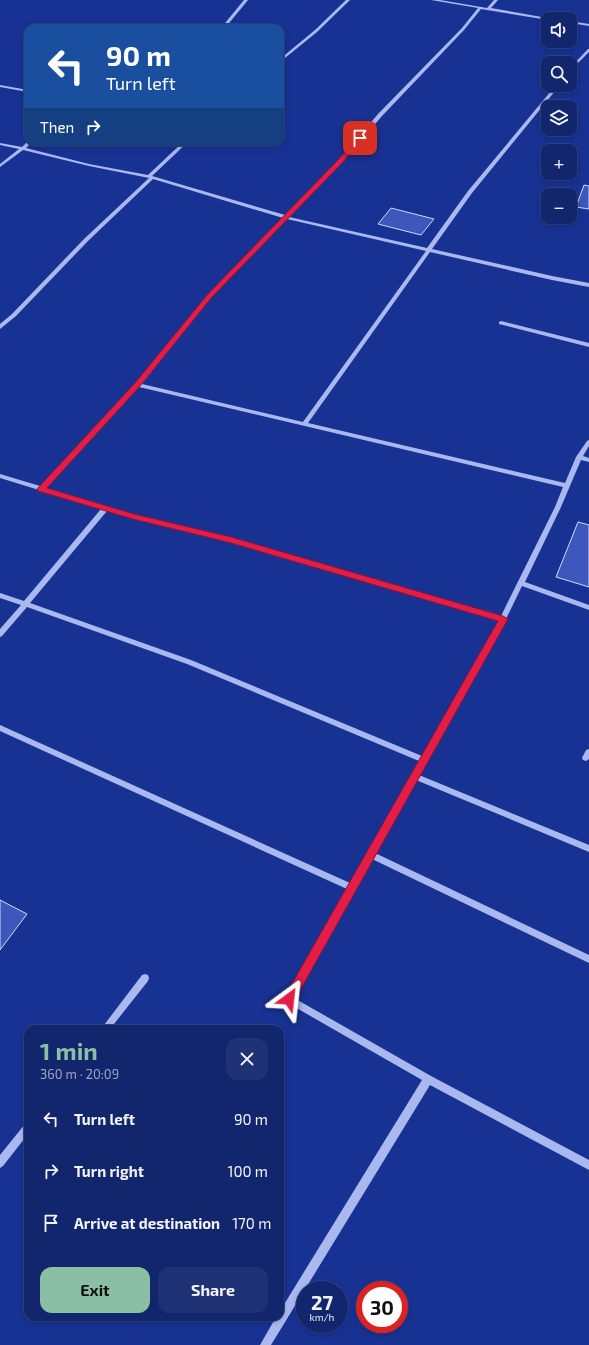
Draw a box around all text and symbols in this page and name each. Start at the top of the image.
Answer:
map controls [541,12,577,224]
button: sound [541,12,577,48]
text: 90 m [106,38,171,72]
icon: left [40,40,92,92]
button: search [541,56,577,92]
text: Turn left [106,72,176,94]
button: layers [541,100,577,136]
icon: right [82,116,104,138]
text: Then [40,118,74,136]
pin [343,121,377,155]
icon: arrive [349,127,371,149]
button: + [541,144,577,180]
button: − [541,188,577,224]
position arrow [268,978,310,1020]
text: 1 min [40,1036,98,1065]
button: close [226,1038,268,1080]
text: 360 m · 20:09 [40,1066,119,1082]
icon: left [40,1108,62,1130]
text: Turn left [74,1110,135,1128]
text: 90 m [234,1110,268,1128]
icon: right [40,1160,62,1182]
text: Turn right [74,1162,144,1180]
text: 100 m [227,1162,268,1180]
icon: arrive [40,1212,62,1234]
text: Arrive at destination [74,1214,220,1232]
text: 170 m [232,1214,271,1232]
button: Exit [40,1267,150,1313]
button: Share [158,1267,268,1313]
speed limit sign: 30 [356,1281,408,1333]
text: 27 [311,1290,333,1314]
text: km/h [310,1311,334,1323]

